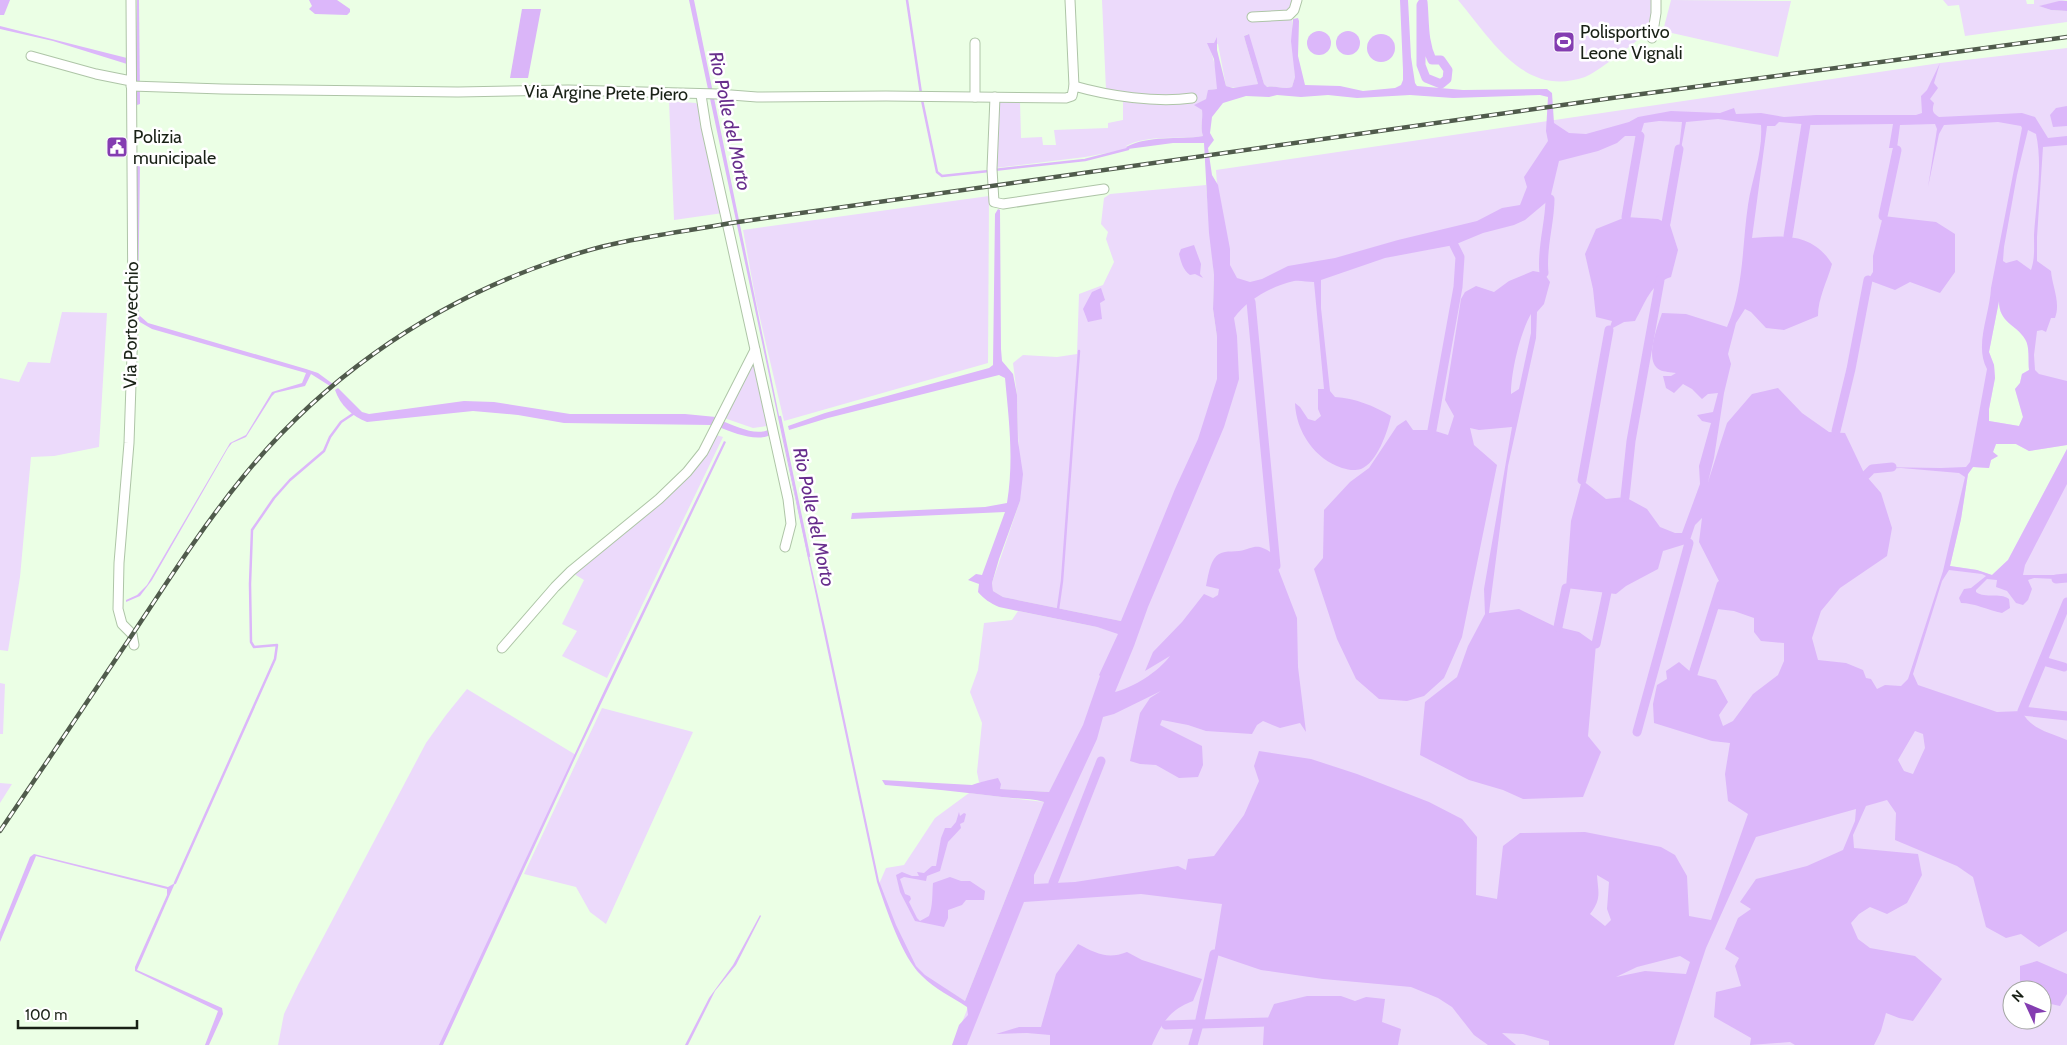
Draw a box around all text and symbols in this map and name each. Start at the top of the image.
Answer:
place label: Polisportivo Leone Vignali [1580,21,1683,64]
sports icon: Polisportivo Leone Vignali [1552,30,1576,54]
water label: Rio Polle del Morto [704,49,756,193]
street label: Via Argine Prete Piero [524,81,688,105]
place label: Polizia municipale [133,126,216,169]
public building icon: Polizia municipale [105,135,129,159]
street label: Via Portovecchio [119,261,143,389]
water label: Rio Polle del Morto [788,445,840,589]
north arrow [2002,980,2052,1030]
text: N [2008,986,2028,1006]
scale bar [18,998,136,1030]
text: 100 m [25,1006,67,1024]

